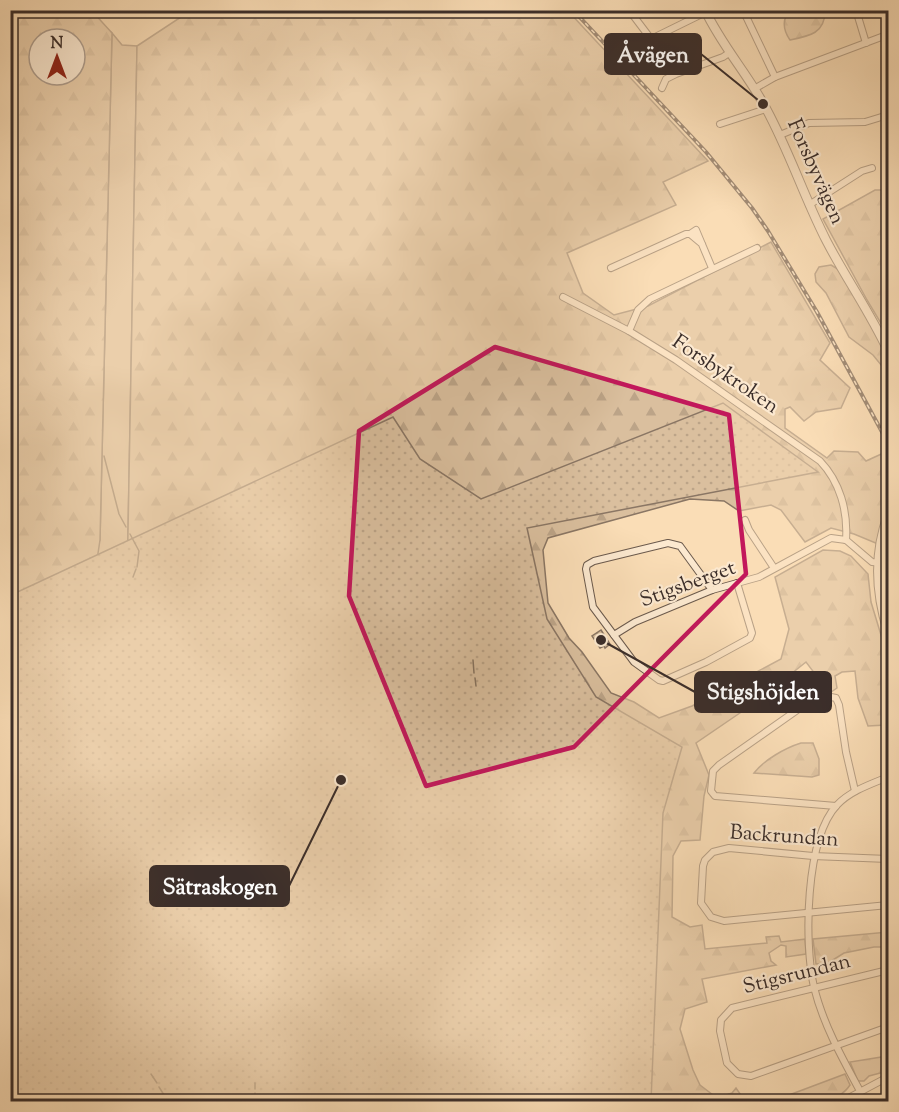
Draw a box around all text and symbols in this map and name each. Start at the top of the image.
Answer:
north arrow [27,27,87,87]
text: N [51,33,64,56]
callout: Åvägen [605,34,701,74]
text: Åvägen [617,39,689,73]
street label: Forsbyvägen [778,114,852,230]
street label: Forsbykroken [665,328,785,422]
street label: Stigsberget [636,554,740,616]
callout: Stigshöjden [695,672,831,712]
text: Stigshöjden [707,678,819,710]
street label: Backrundan [728,818,840,856]
callout: Sätraskogen [150,866,289,906]
text: Sätraskogen [162,873,278,905]
street label: Stigsrundan [740,947,854,1003]

